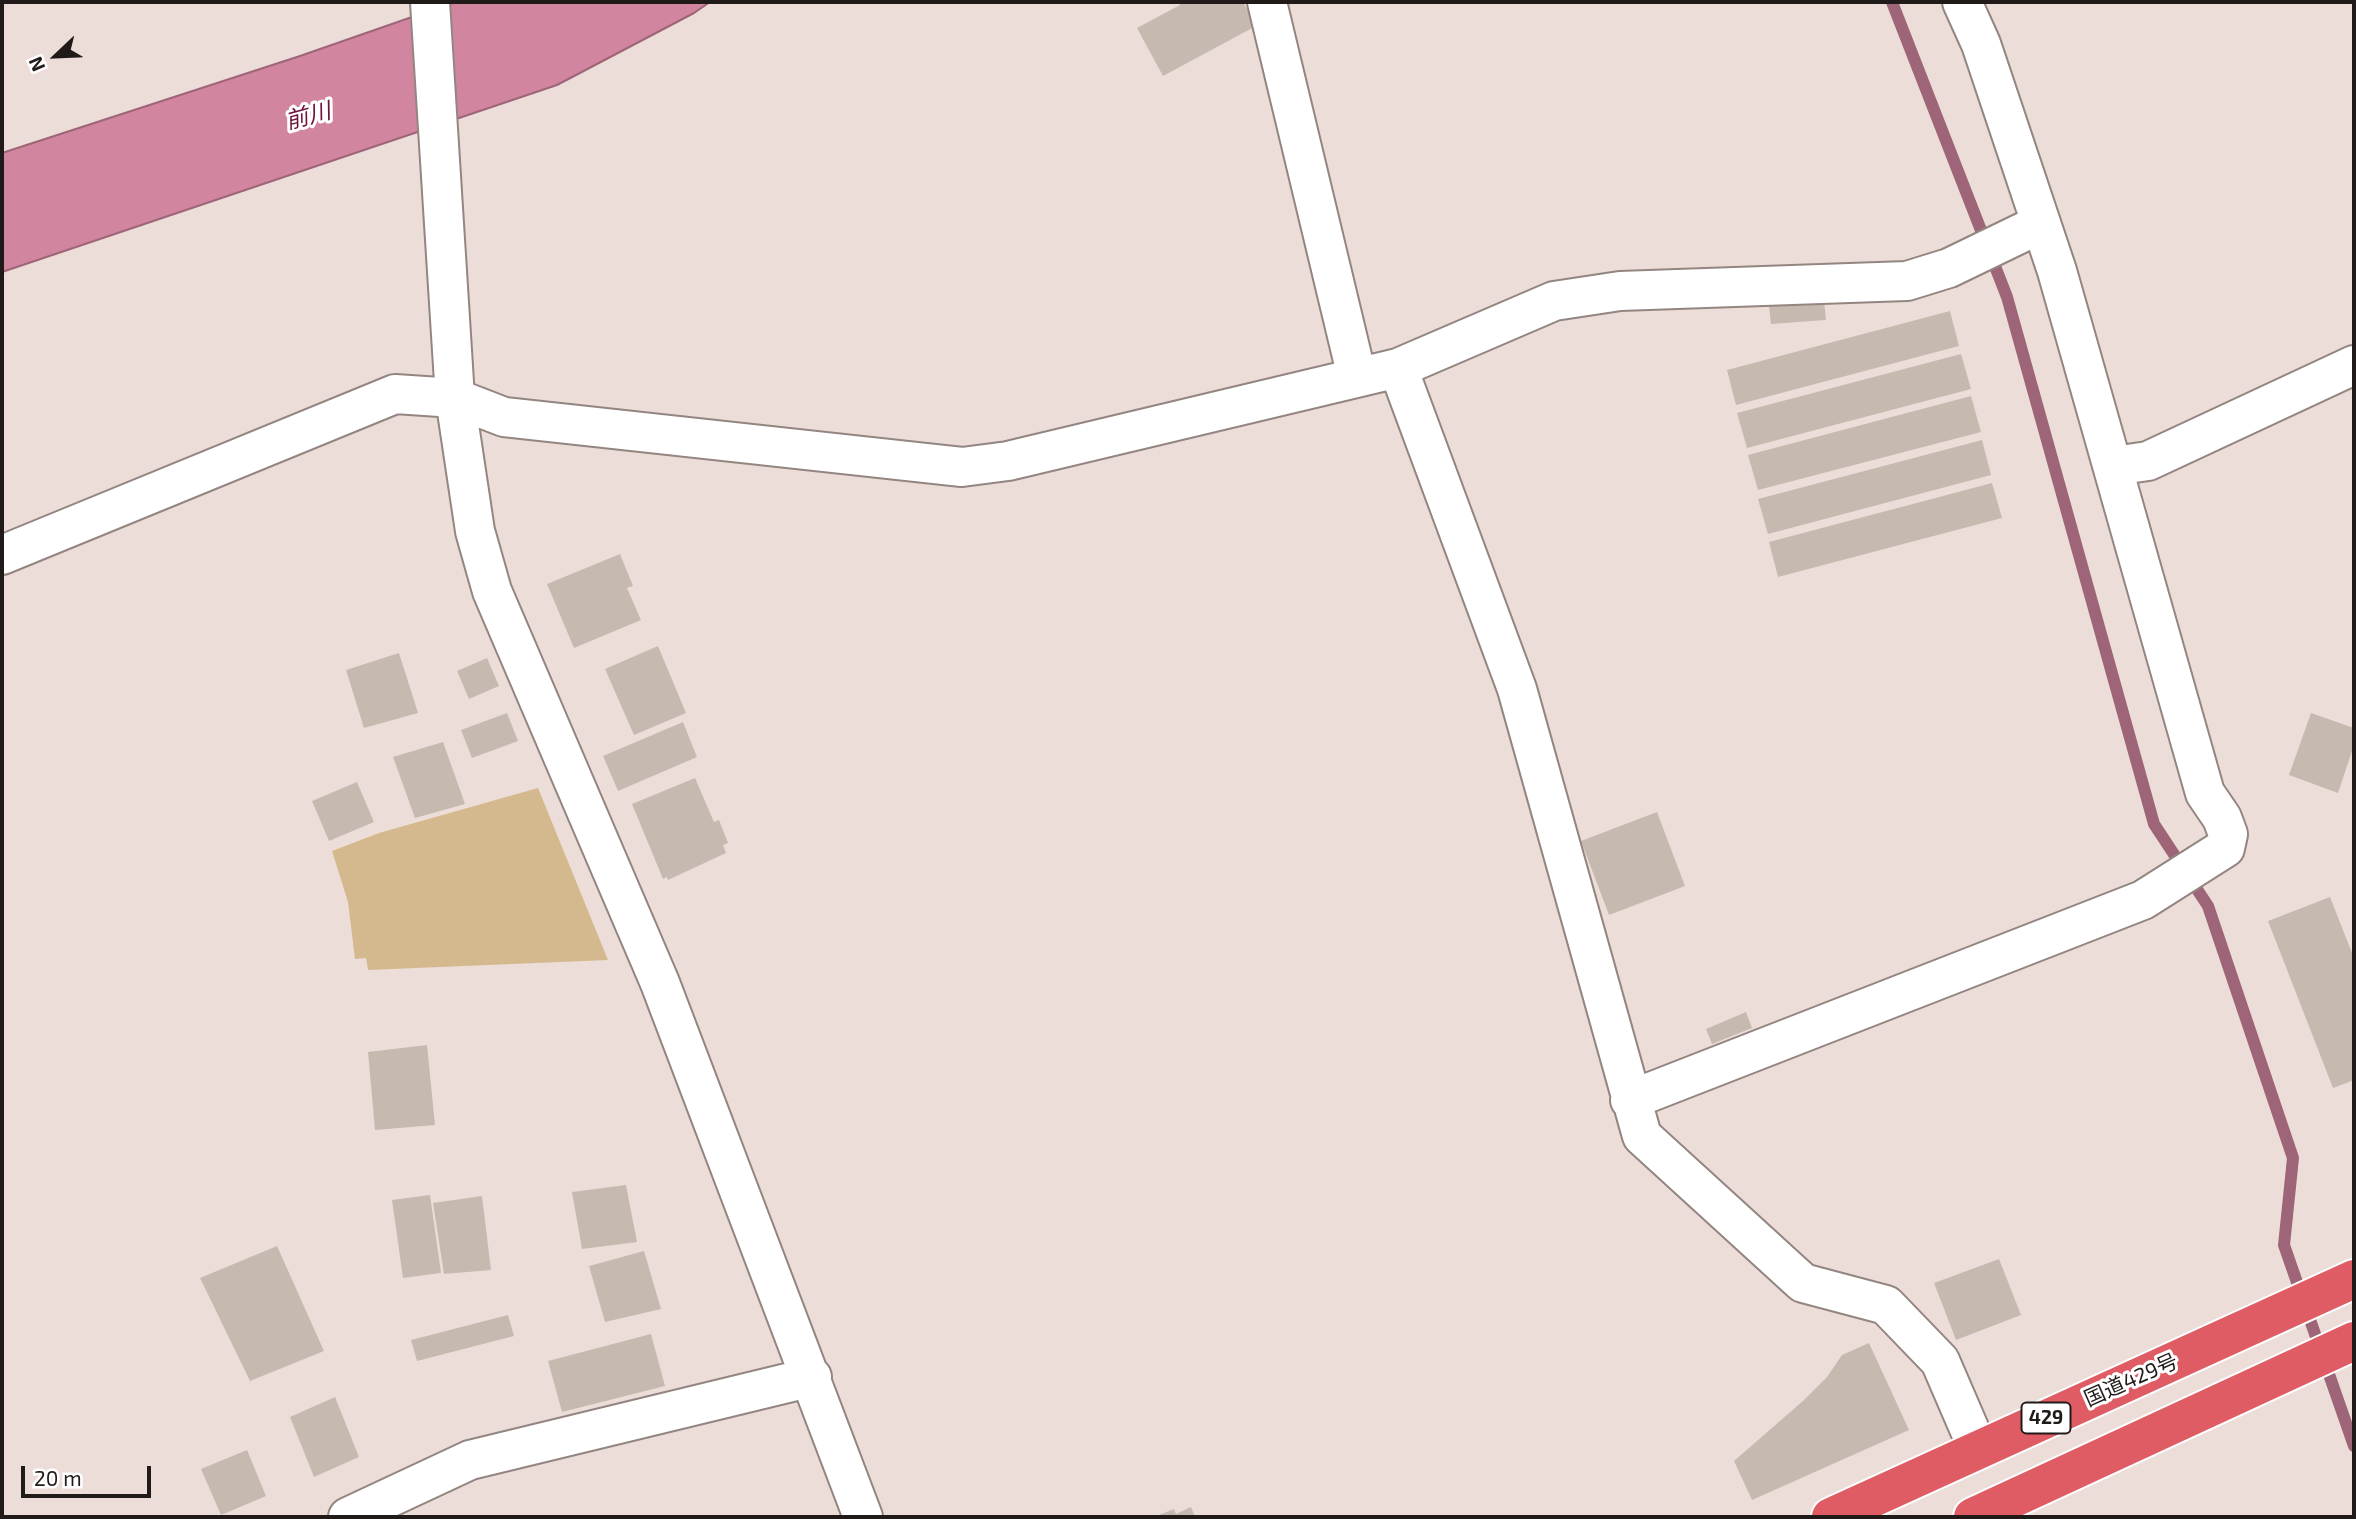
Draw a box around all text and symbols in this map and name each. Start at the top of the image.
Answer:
north arrow [21,21,91,91]
text: N [23,54,49,75]
water label: 前川 [282,97,334,135]
street label: 国道429号 [2080,1348,2182,1412]
road number: 429 [2022,1402,2070,1434]
scale bar [24,1452,154,1496]
text: 20 m [34,1465,82,1490]

